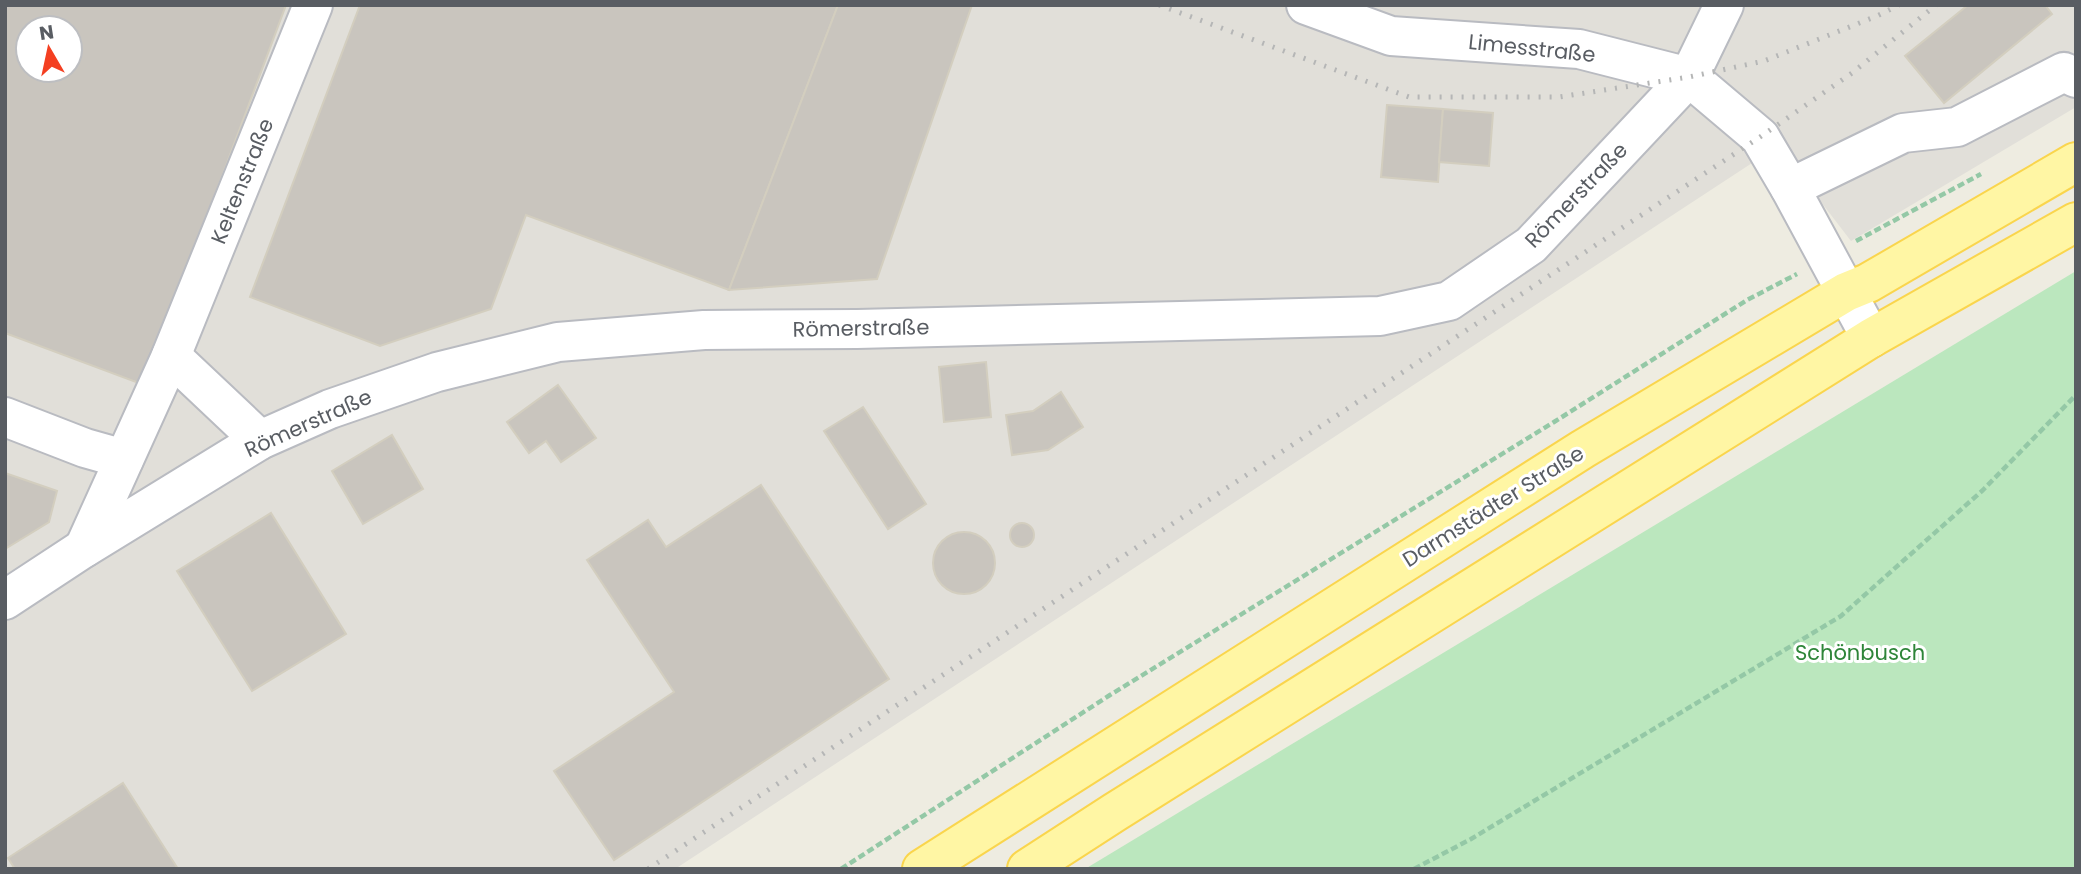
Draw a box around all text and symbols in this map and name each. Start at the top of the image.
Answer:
north arrow [14,14,84,84]
text: N [37,18,56,47]
street label: Limesstraße [1467,27,1597,69]
street label: Keltenstraße [204,114,280,248]
street label: Römerstraße [1518,136,1634,254]
street label: Römerstraße [792,312,930,344]
street label: Römerstraße [240,382,376,464]
street label: Darmstädter Straße [1397,438,1589,574]
park label: Schönbusch [1795,638,1925,667]

